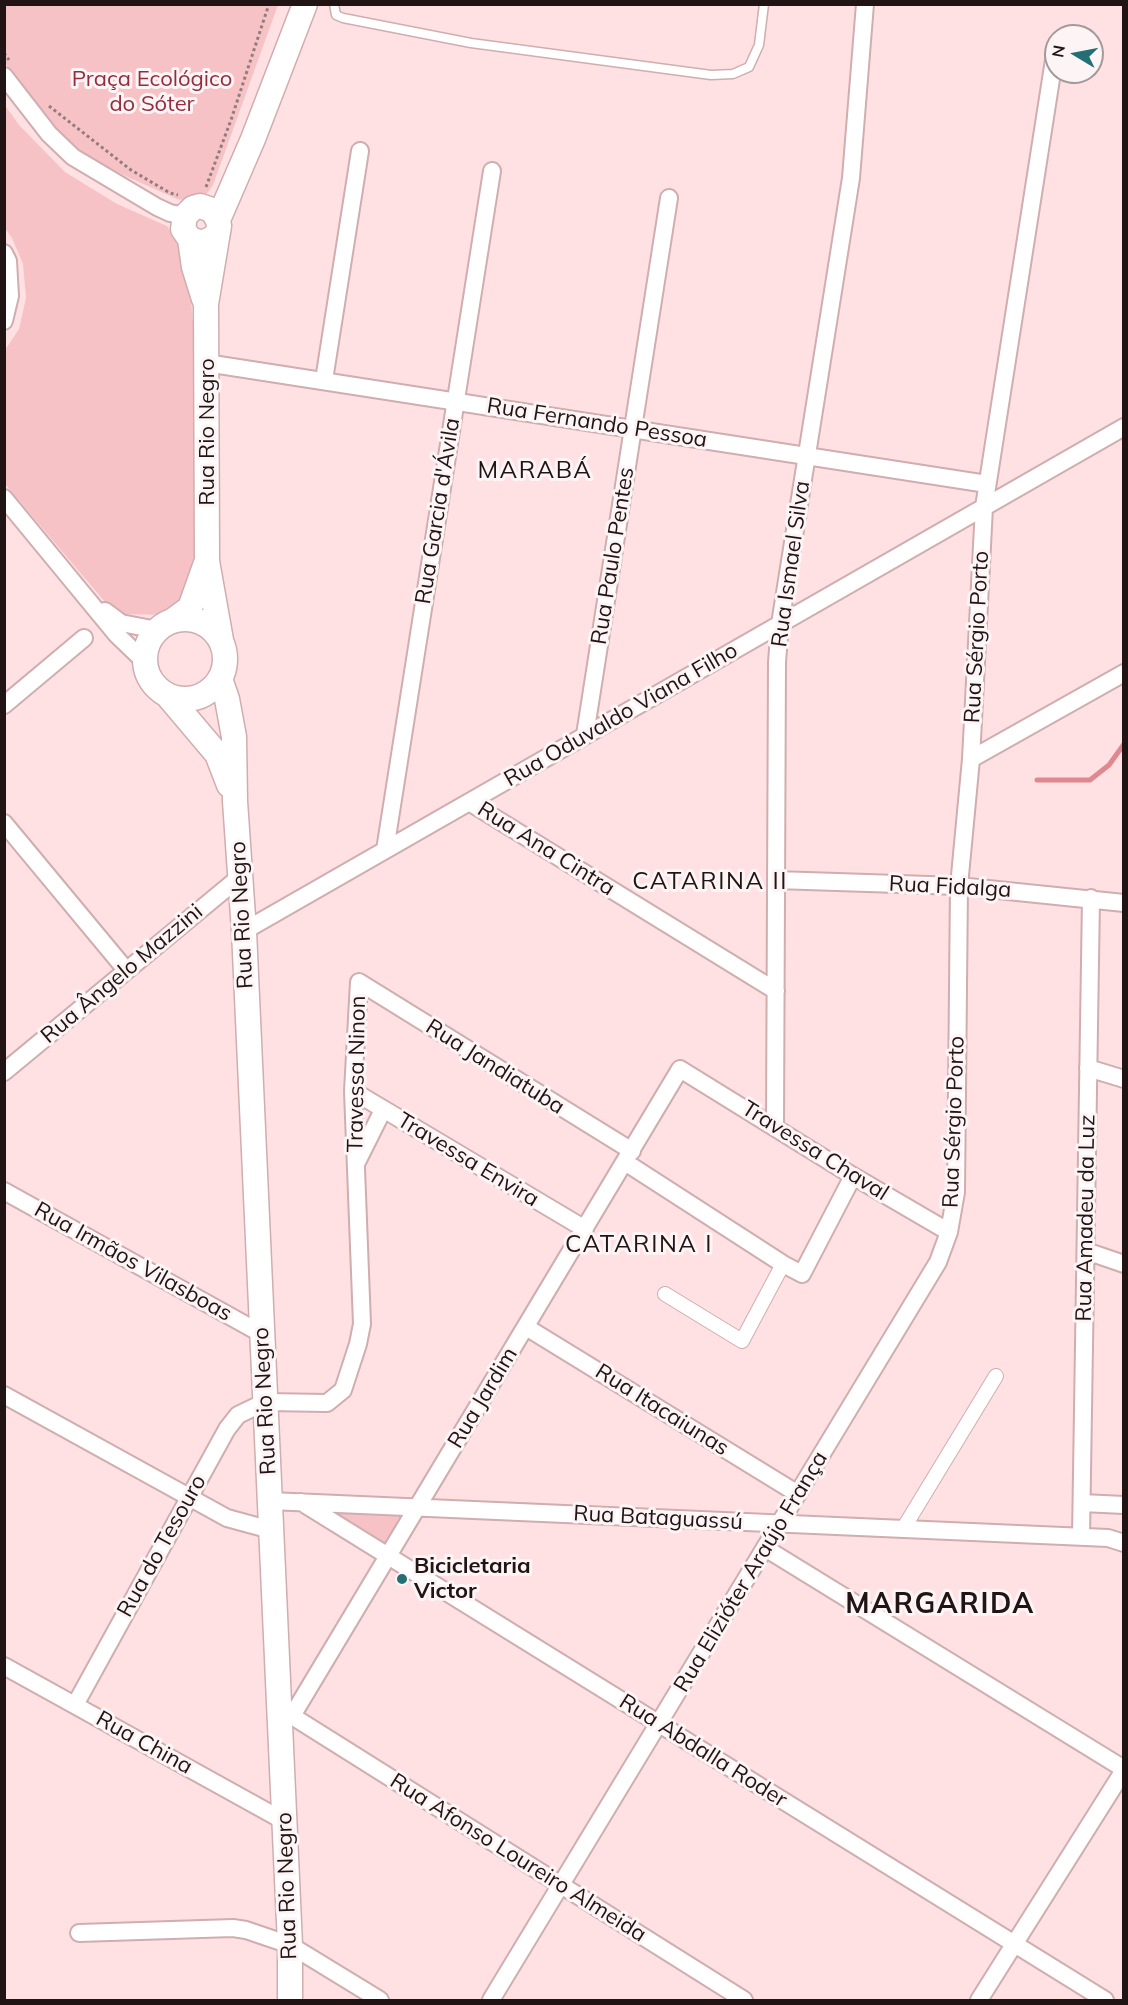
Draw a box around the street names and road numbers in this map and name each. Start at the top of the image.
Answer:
street label: Rua Rio Negro [194,358,220,506]
street label: Rua Fernando Pessoa [485,393,709,453]
street label: Rua Garcia d'Ávila [410,416,466,606]
street label: Rua Paulo Pentes [586,465,640,647]
street label: Rua Ismael Silva [766,479,816,649]
street label: Rua Sérgio Porto [959,550,995,724]
street label: Rua Oduvaldo Viana Filho [500,637,742,793]
street label: Rua Ana Cintra [473,796,619,902]
street label: Rua Rio Negro [225,841,259,989]
street label: Rua Fidalga [888,871,1012,903]
street label: Rua Ângelo Mazzini [36,899,208,1049]
street label: Travessa Ninon [342,995,372,1153]
street label: Rua Jandiatuba [421,1014,569,1120]
street label: Rua Sérgio Porto [938,1035,970,1209]
street label: Travessa Chaval [737,1095,893,1207]
street label: Travessa Envira [392,1107,544,1213]
street label: Rua Amadeu da Luz [1071,1114,1101,1322]
street label: Rua Irmãos Vilasboas [29,1197,237,1327]
street label: Rua Rio Negro [248,1327,282,1475]
street label: Rua Jardim [443,1343,523,1453]
street label: Rua Itacaiunas [590,1358,734,1462]
street label: Rua Elizióter Araújo França [669,1447,833,1697]
street label: Rua do Tesouro [112,1470,212,1622]
street label: Rua Bataguassú [573,1500,743,1536]
street label: Rua Abdalla Roder [614,1689,792,1813]
street label: Rua China [91,1706,197,1780]
street label: Rua Afonso Loureiro Almeida [385,1768,651,1948]
street label: Rua Rio Negro [271,1812,303,1960]

